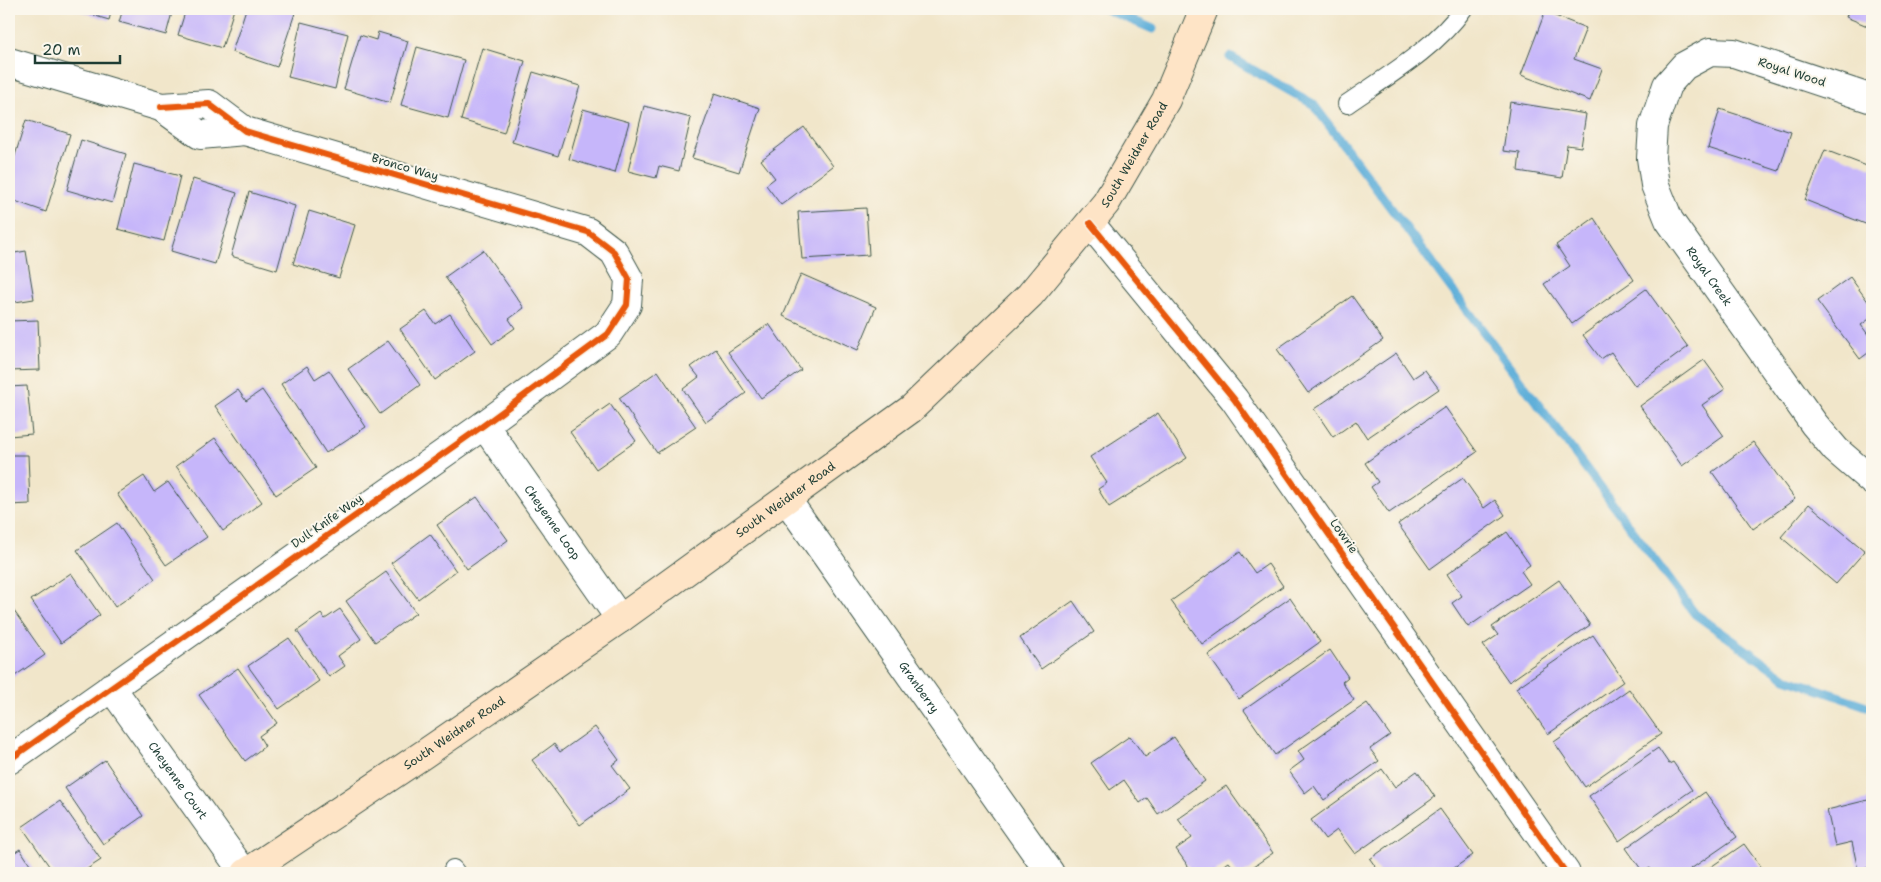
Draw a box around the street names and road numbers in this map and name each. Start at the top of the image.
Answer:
street label: Royal Wood [1756,54,1828,91]
street label: South Weidner Road [1097,99,1171,211]
street label: Bronco Way [370,150,440,184]
street label: Royal Creek [1682,243,1736,309]
street label: South Weidner Road [732,458,839,541]
street label: Cheyenne Loop [521,482,584,563]
street label: Dull Knife Way [288,490,366,552]
street label: Lowrie [1326,515,1362,557]
street label: Granberry [895,658,943,716]
street label: South Weidner Road [400,692,509,773]
street label: Cheyenne Court [145,738,211,823]

